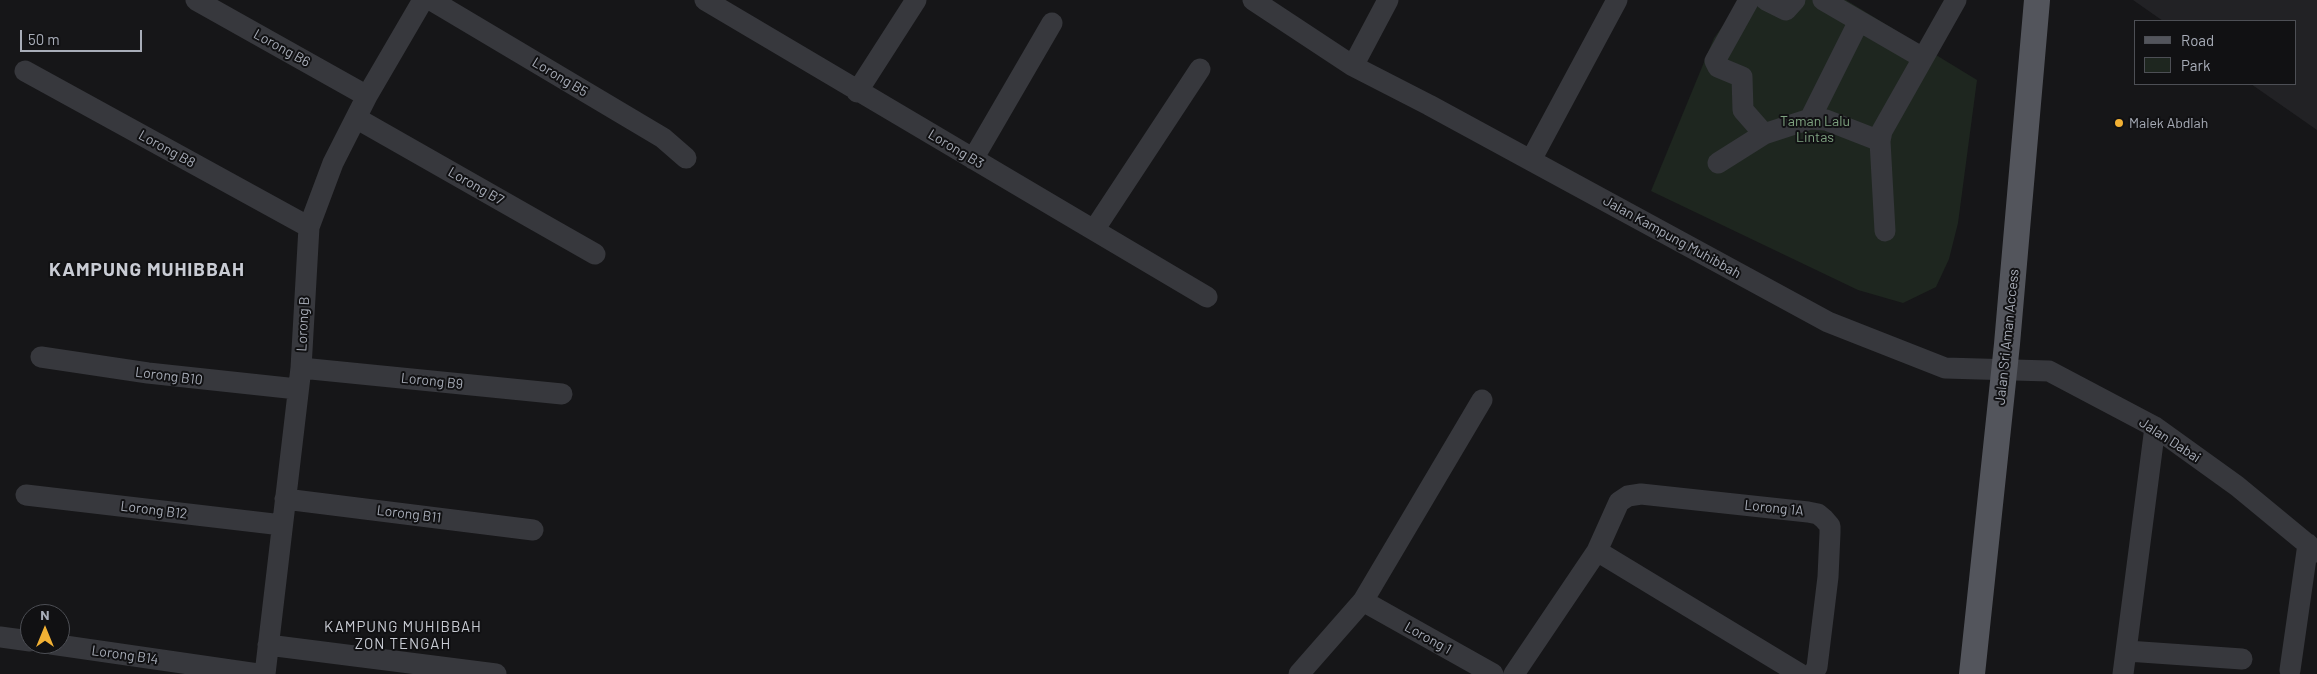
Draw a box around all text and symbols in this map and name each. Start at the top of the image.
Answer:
scale bar [22,20,145,52]
legend [2134,20,2297,85]
street label: Lorong B6 [251,26,313,70]
text: 50 m [28,30,60,48]
text: Road [2181,31,2214,49]
street label: Lorong B5 [529,54,591,100]
text: Park [2181,56,2210,74]
park label: Taman Lalu Lintas [1780,113,1850,146]
place label: Malek Abdlah [2129,115,2208,131]
marker: Malek Abdlah [2113,117,2125,129]
street label: Lorong B3 [925,126,987,172]
street label: Lorong B8 [136,127,198,171]
street label: Lorong B7 [445,163,507,209]
street label: Jalan Kampung Muhibbah [1600,192,1744,282]
district label: KAMPUNG MUHIBBAH [47,259,247,281]
street label: Jalan Sri Aman Access [1992,268,2022,406]
street label: Lorong B [293,296,313,352]
street label: Lorong B10 [134,364,204,388]
street label: Lorong B9 [400,369,464,393]
street label: Jalan Dabai [2136,414,2204,466]
street label: Lorong 1A [1744,497,1804,519]
street label: Lorong B12 [120,498,188,522]
street label: Lorong B11 [376,502,442,526]
north arrow [20,604,70,654]
text: N [40,606,50,623]
district label: KAMPUNG MUHIBBAH ZON TENGAH [322,618,484,653]
street label: Lorong 1 [1402,618,1454,658]
street label: Lorong B14 [90,642,160,668]

